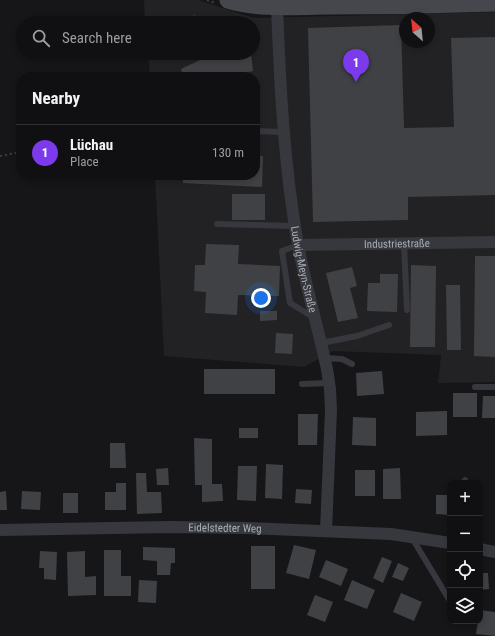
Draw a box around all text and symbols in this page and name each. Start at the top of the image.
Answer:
north arrow [399,12,435,48]
search box [16,16,260,60]
icon: search [30,27,52,49]
text: Search here [62,29,132,47]
pin: 1 [343,49,369,82]
text: Nearby [32,88,80,108]
text: Lüchau [70,136,113,154]
text: 1 [42,145,48,160]
text: 130 m [212,145,244,160]
text: Place [70,154,99,169]
street label: Ludwig-Meyn-Straße [288,225,320,314]
street label: Industriestraße [364,236,430,250]
your location [251,288,271,308]
map controls [447,480,483,624]
button: + [447,480,483,516]
button: − [447,516,483,552]
street label: Eidelstedter Weg [188,521,262,535]
button: locate [447,552,483,588]
button: layers [447,588,483,624]

